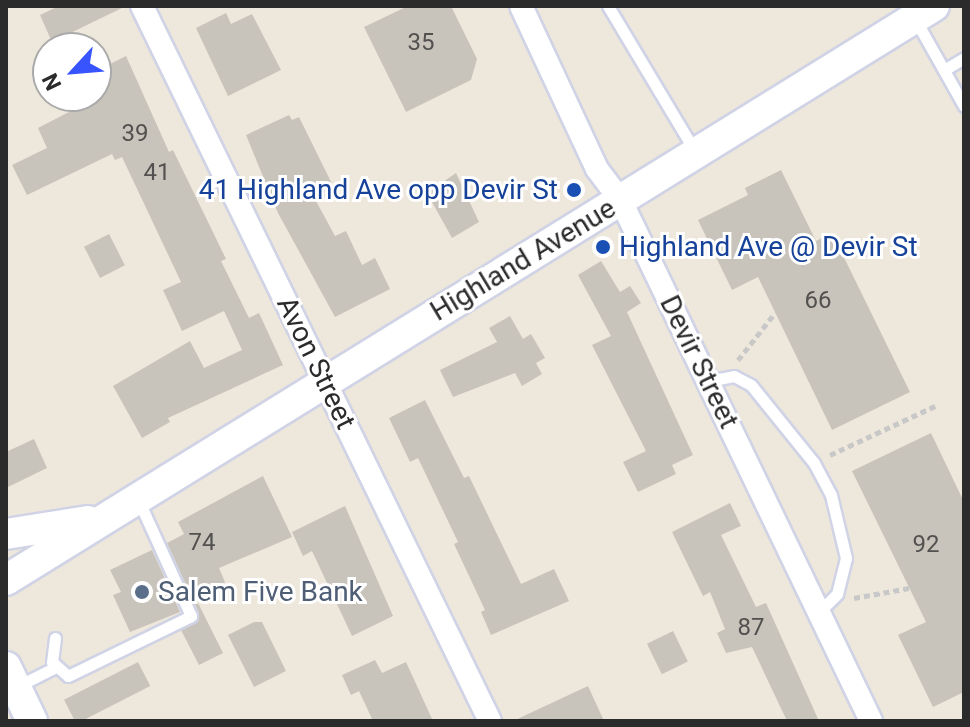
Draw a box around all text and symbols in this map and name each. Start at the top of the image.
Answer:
house number: 35 [408,29,434,57]
north arrow [32,32,112,112]
text: N [37,69,66,94]
house number: 39 [122,120,148,148]
house number: 41 [144,159,170,187]
place label: 41 Highland Ave opp Devir St [199,173,558,207]
marker: 41 Highland Ave opp Devir St [565,181,583,199]
street label: Highland Avenue [424,192,622,328]
place label: Highland Ave @ Devir St [619,230,918,264]
marker: Highland Ave @ Devir St [594,238,612,256]
house number: 66 [805,287,831,315]
street label: Devir Street [652,290,746,434]
street label: Avon Street [270,291,362,435]
house number: 74 [189,529,215,557]
house number: 92 [913,531,939,559]
place label: Salem Five Bank [158,575,363,609]
marker: Salem Five Bank [133,583,151,601]
house number: 87 [738,614,764,642]

